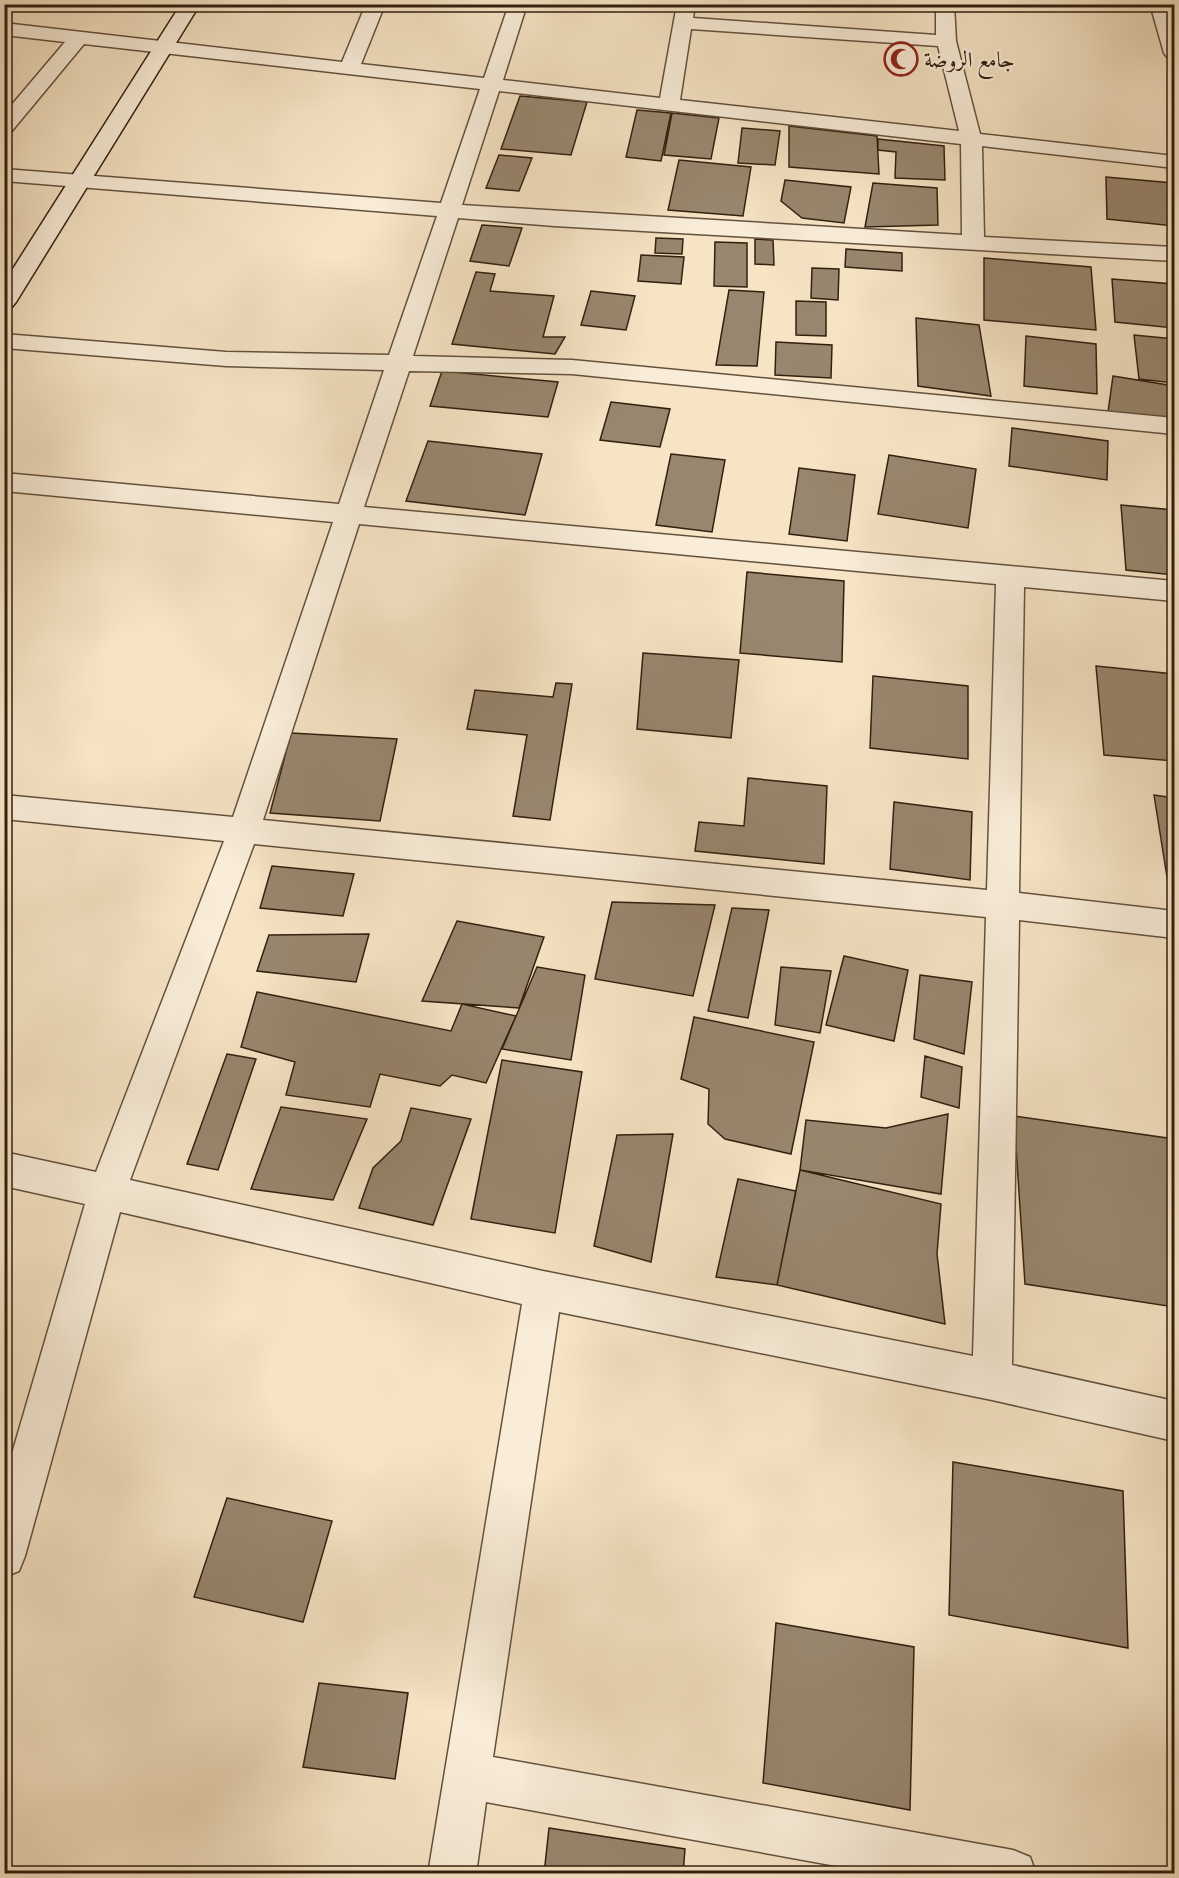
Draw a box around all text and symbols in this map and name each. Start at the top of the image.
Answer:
mosque icon: جامع الروضة [883,41,919,77]
place label: جامع الروضة [924,47,1015,79]

